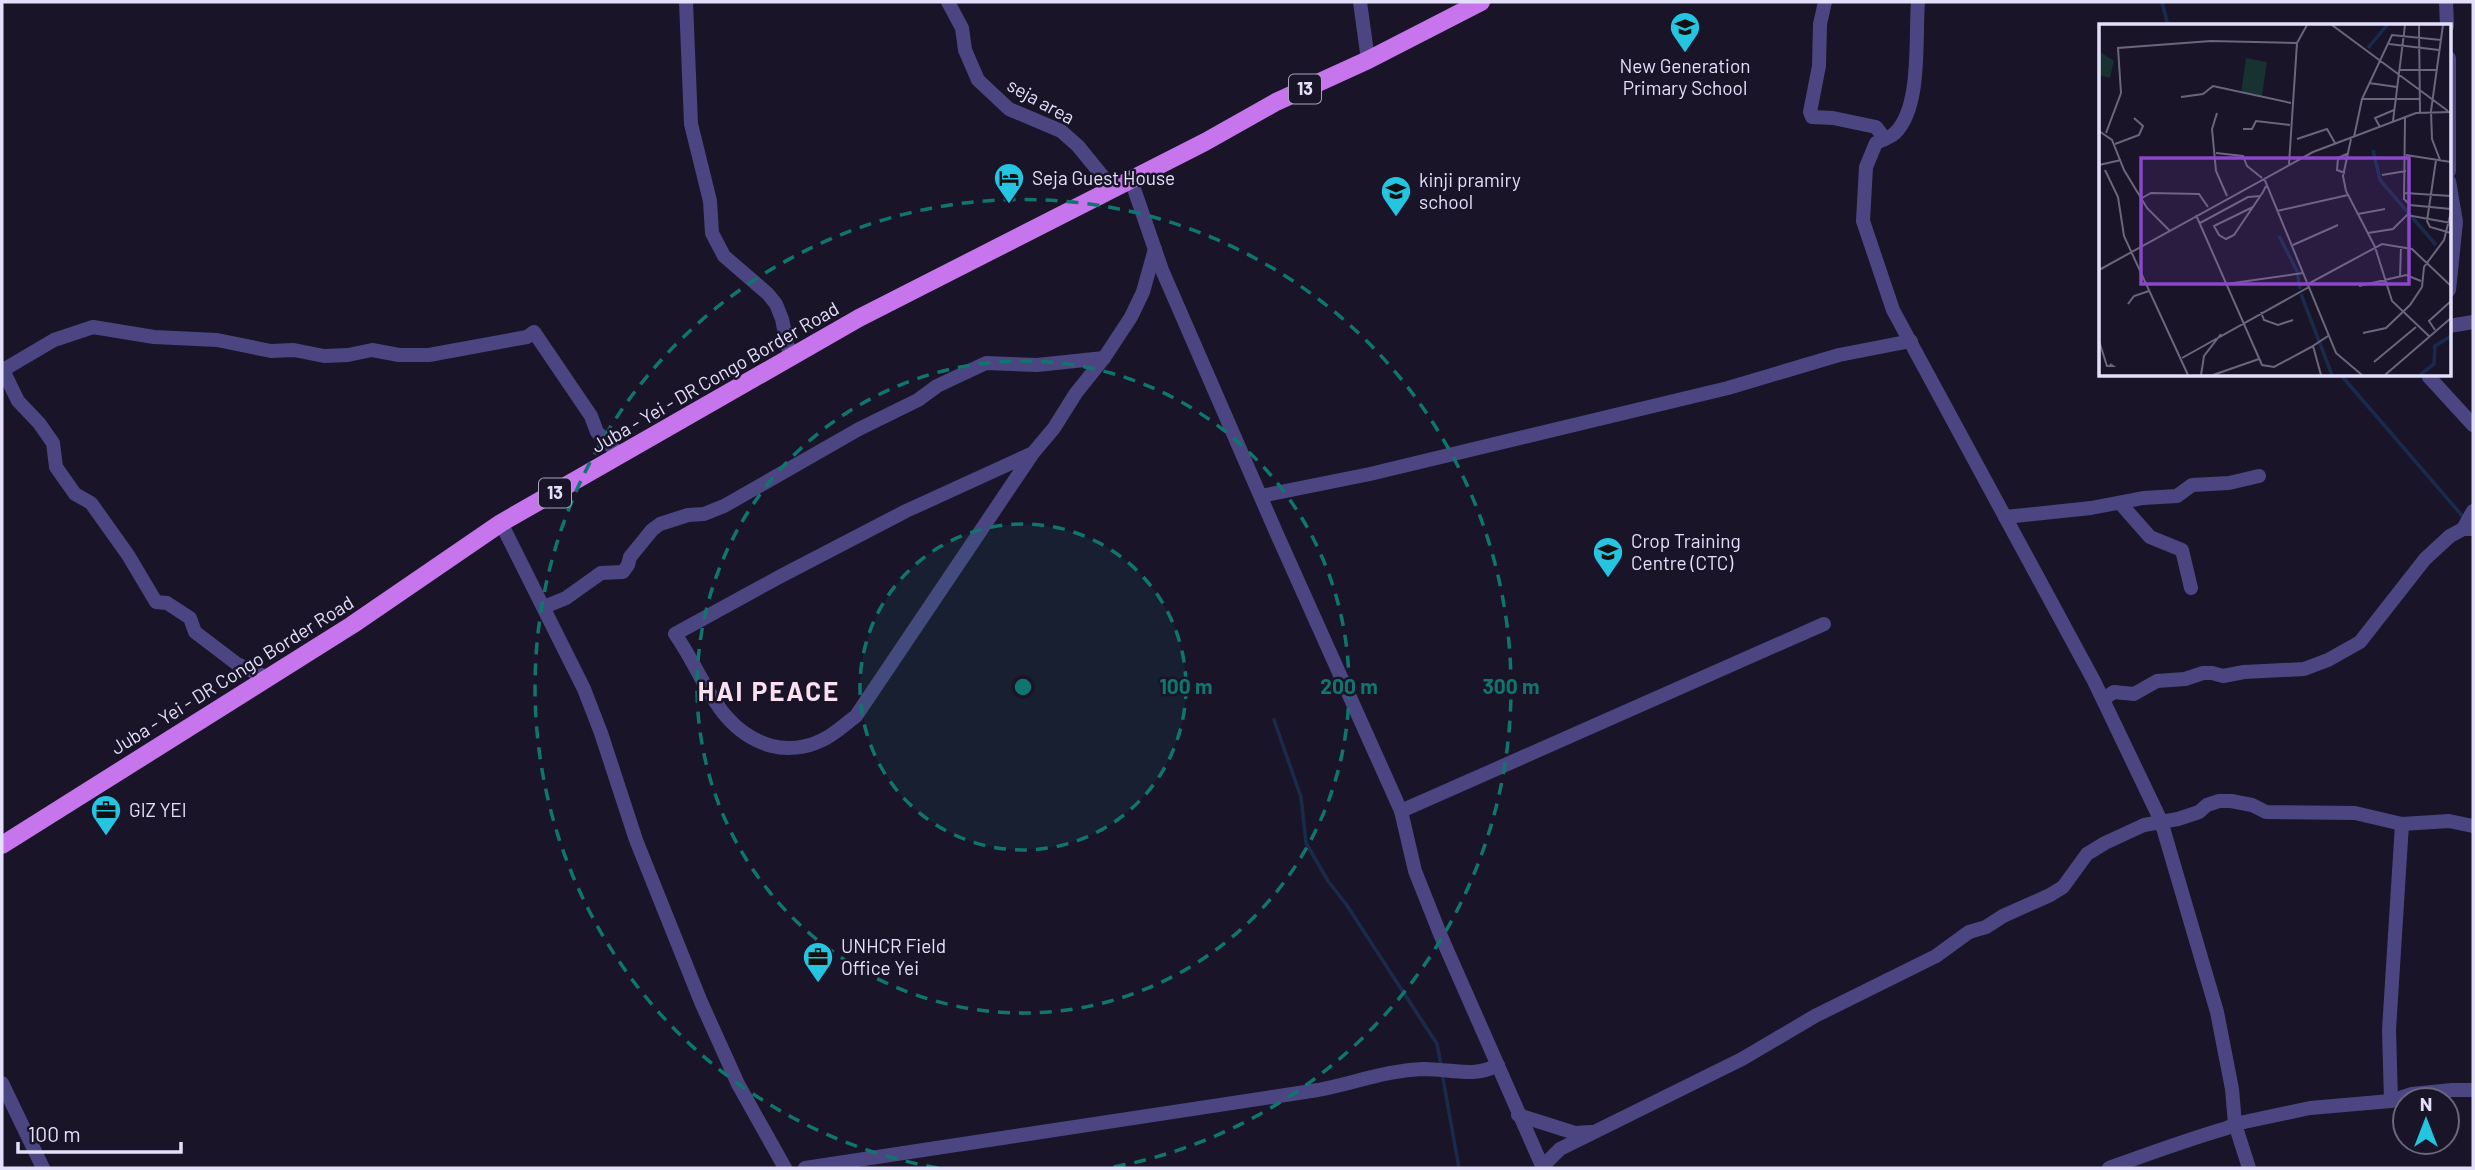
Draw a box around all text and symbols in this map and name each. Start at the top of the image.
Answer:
school or university icon: New Generation Primary School [1668,10,1702,54]
inset map [2099,24,2450,376]
place label: New Generation Primary School [1619,54,1751,99]
street label: seja area [1003,73,1079,128]
road number: 13 [1289,74,1321,104]
hotel icon: Seja Guest House [992,161,1026,205]
place label: Seja Guest House [1032,166,1175,189]
place label: kinji pramiry school [1419,168,1521,213]
school or university icon: kinji pramiry school [1379,174,1413,218]
street label: Juba - Yei - DR Congo Border Road [587,296,843,457]
road number: 13 [539,478,571,508]
place label: Crop Training Centre (CTC) [1631,529,1741,574]
school or university icon: Crop Training Centre (CTC) [1591,535,1625,579]
street label: Juba - Yei - DR Congo Border Road [106,590,357,759]
text: 100 m [1159,673,1213,698]
text: 200 m [1320,673,1378,698]
text: 300 m [1482,673,1540,698]
district label: HAI PEACE [698,675,840,706]
centre of rings [1011,675,1035,699]
office icon: GIZ YEI [89,793,123,837]
place label: GIZ YEI [129,798,187,821]
place label: UNHCR Field Office Yei [841,934,946,979]
office icon: UNHCR Field Office Yei [801,940,835,984]
north arrow [2391,1086,2461,1156]
text: N [2420,1092,2432,1115]
scale bar [18,1110,180,1154]
text: 100 m [28,1121,81,1146]

